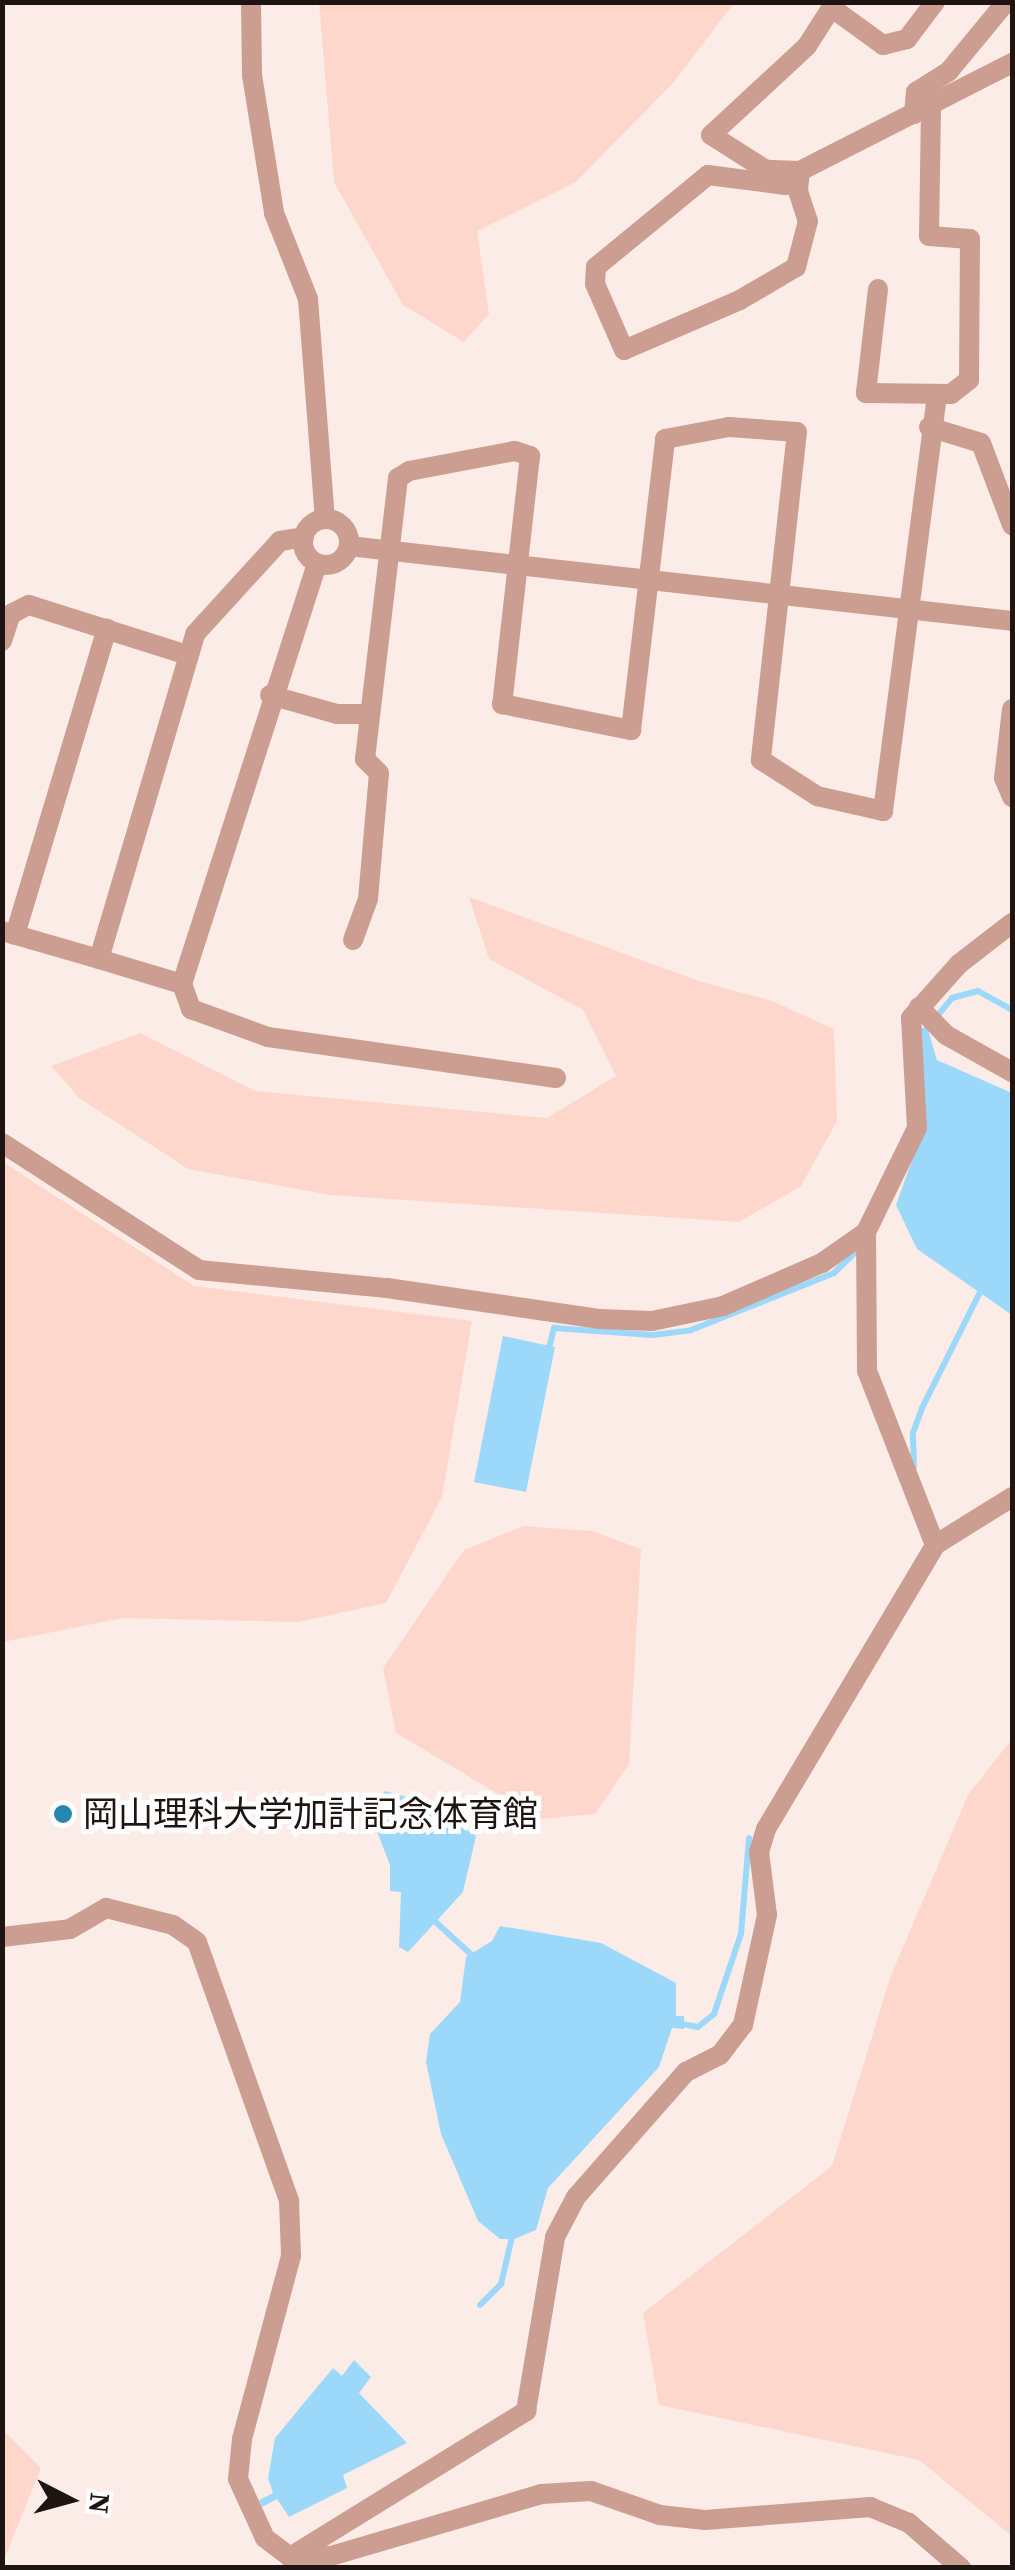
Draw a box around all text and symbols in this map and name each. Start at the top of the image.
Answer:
place label: 岡山理科大学加計記念体育館 [83,1793,538,1835]
marker: 岡山理科大学加計記念体育館 [52,1803,74,1825]
north arrow [20,2450,120,2550]
text: N [80,2491,120,2515]

